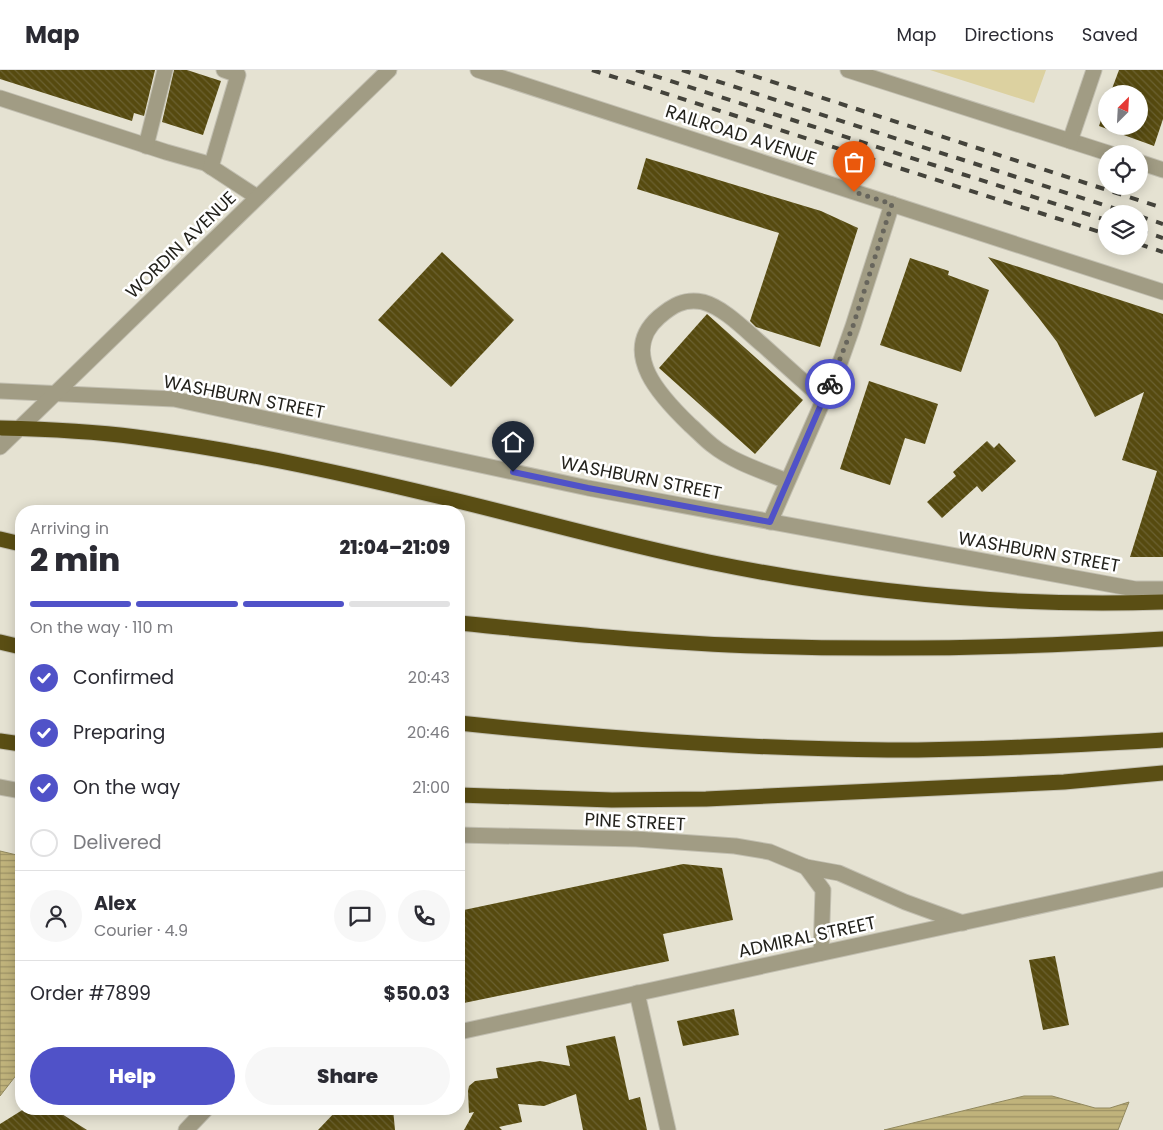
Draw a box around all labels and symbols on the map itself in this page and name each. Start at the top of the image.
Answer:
north arrow [1098,85,1148,135]
street label: RAILROAD AVENUE [662,98,820,171]
pin [833,141,875,192]
street label: WORDIN AVENUE [120,185,241,304]
courier [805,359,855,409]
street label: WASHBURN STREET [161,369,327,424]
pin [492,421,534,472]
street label: WASHBURN STREET [558,450,724,505]
street label: WASHBURN STREET [956,525,1122,578]
street label: PINE STREET [584,806,686,837]
street label: ADMIRAL STREET [736,910,878,963]

